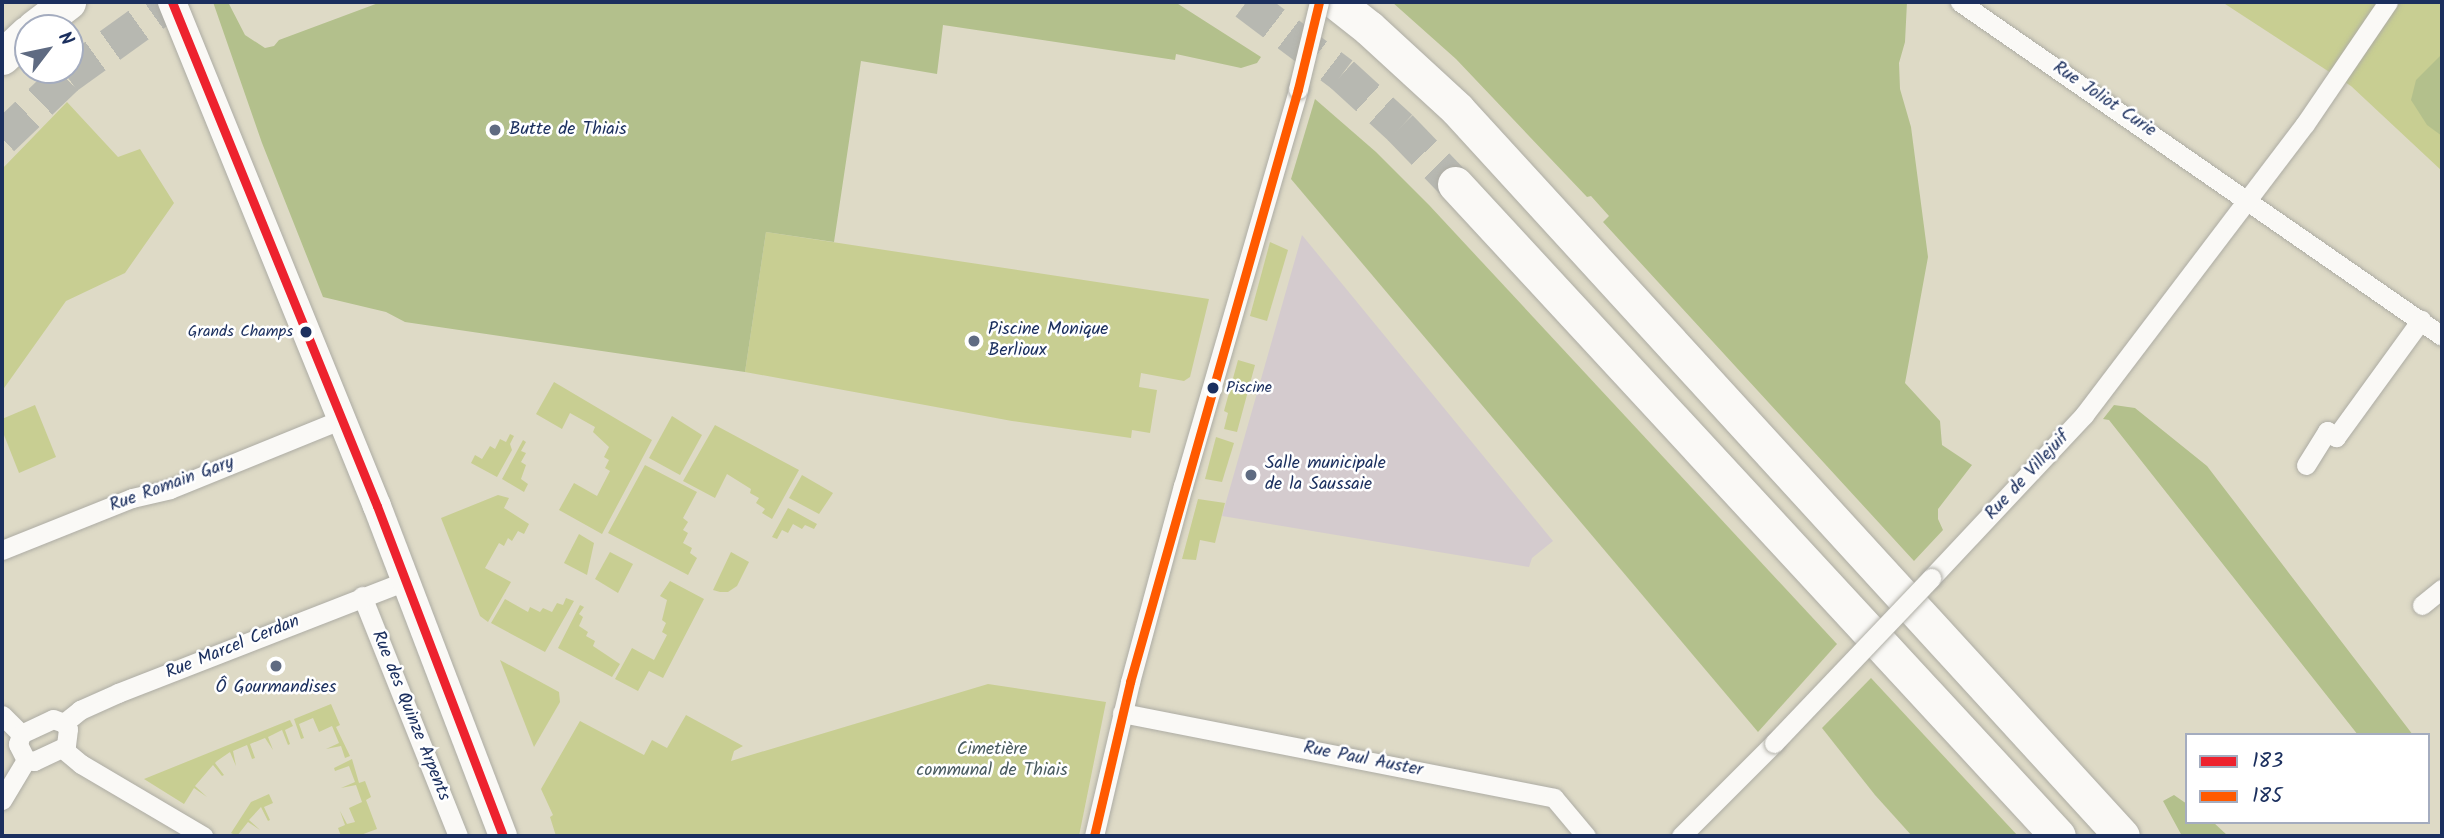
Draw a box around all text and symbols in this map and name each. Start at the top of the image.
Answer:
north arrow [14,14,84,84]
text: N [49,26,81,52]
street label: Rue Joliot Curie [2048,58,2160,142]
place label: Butte de Thiais [509,119,627,141]
marker: Butte de Thiais [487,122,503,138]
place label: Piscine Monique Berlioux [988,320,1108,362]
place label: Grands Champs [188,322,293,342]
marker: Grands Champs [299,325,313,339]
marker: Piscine Monique Berlioux [966,333,982,349]
place label: Piscine [1226,378,1272,398]
marker: Piscine [1206,381,1220,395]
street label: Rue de Villejuif [1981,427,2075,525]
street label: Rue Romain Gary [107,452,237,518]
place label: Salle municipale de la Saussaie [1265,454,1386,496]
marker: Salle municipale de la Saussaie [1243,467,1259,483]
street label: Rue Marcel Cerdan [163,611,303,685]
street label: Rue des Quinze Arpents [366,628,454,804]
marker: Ô Gourmandises [268,658,284,674]
place label: Ô Gourmandises [215,677,337,699]
legend [2185,733,2430,824]
street label: Rue Paul Auster [1301,738,1425,782]
park label: Cimetière communal de Thiais [916,740,1068,782]
text: 183 [2252,745,2283,778]
text: 185 [2252,780,2283,813]

